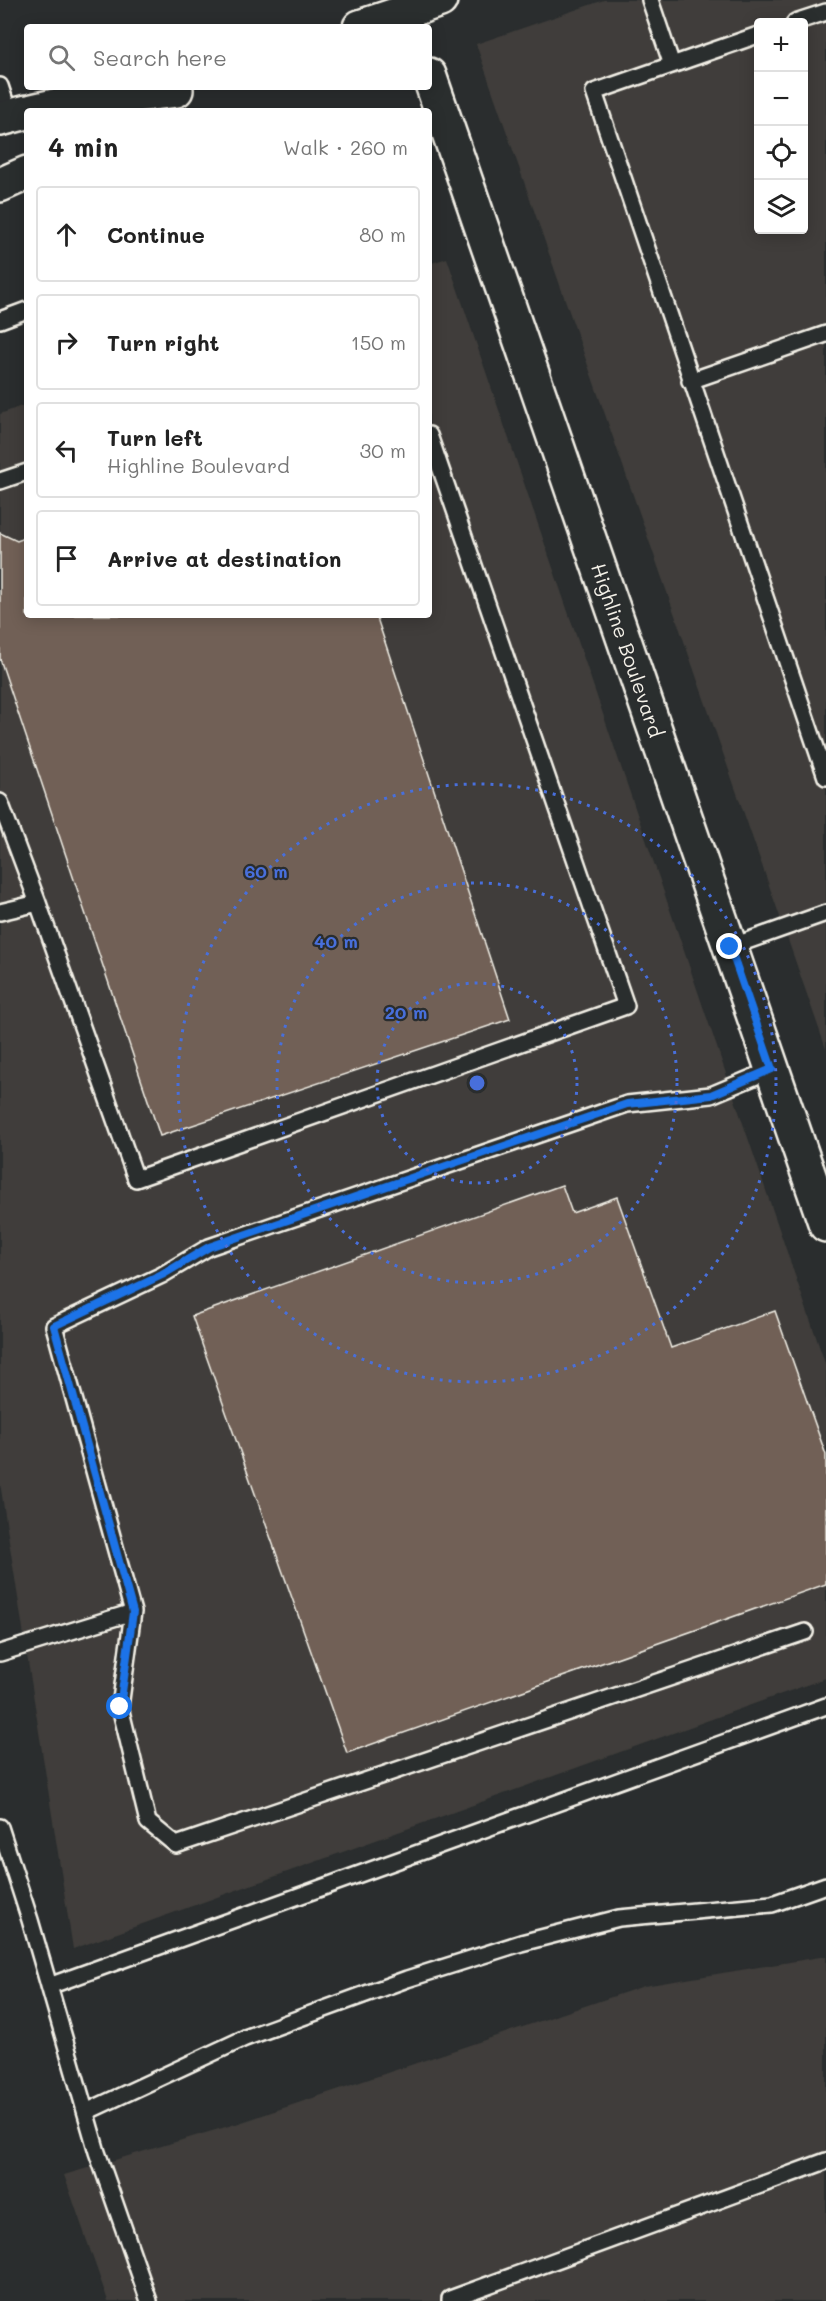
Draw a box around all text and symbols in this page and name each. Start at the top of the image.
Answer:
map controls [754,18,808,234]
button: + [754,18,808,72]
search box [24,24,432,90]
icon: search [45,41,78,74]
text: Search here [93,43,227,72]
button: − [754,72,808,126]
button: locate [754,126,808,180]
text: 4 min [48,130,118,164]
text: Walk · 260 m [283,134,408,160]
button: layers [754,180,808,234]
icon: ahead [50,218,83,251]
text: Continue [107,220,205,249]
text: 80 m [359,221,406,247]
icon: right [50,326,83,359]
text: Turn right [107,328,219,357]
text: 150 m [351,329,406,355]
text: Turn left [107,423,203,452]
icon: left [50,434,83,467]
text: 30 m [360,437,406,463]
text: Highline Boulevard [107,452,290,478]
icon: arrive [50,542,83,575]
text: Arrive at destination [107,544,342,573]
street label: Highline Boulevard [586,559,670,741]
text: 60 m [244,859,288,883]
text: 40 m [314,929,358,953]
route end [716,933,742,959]
text: 20 m [385,1000,427,1024]
centre of rings [467,1073,487,1093]
route start [106,1693,132,1719]

